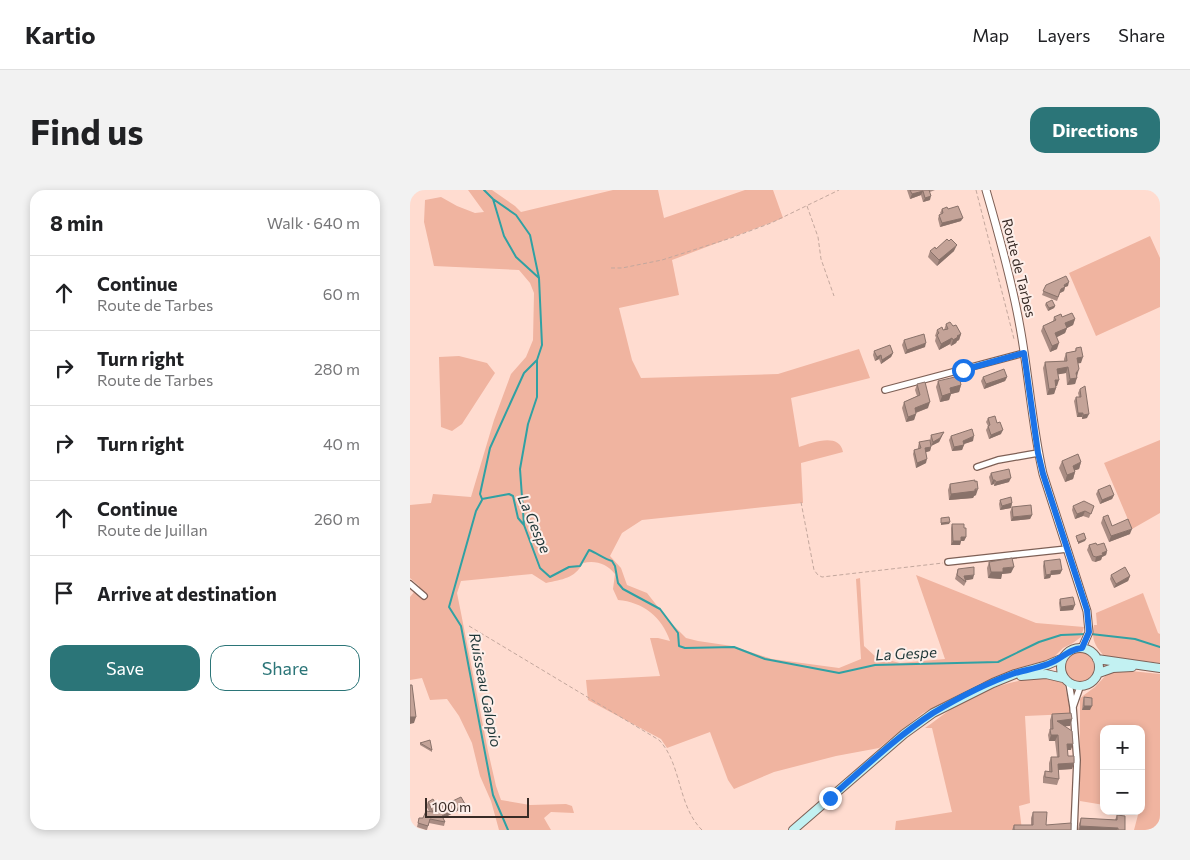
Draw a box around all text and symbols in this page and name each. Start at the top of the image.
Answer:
text: Kartio [25,20,95,49]
text: Map [972,24,1009,46]
text: Layers [1037,24,1090,46]
text: Share [1118,24,1165,46]
button: Directions [1030,107,1160,153]
text: Find us [30,109,144,152]
text: 8 min [50,210,103,235]
text: Walk · 640 m [267,213,360,232]
street label: Route de Tarbes [999,216,1040,319]
text: Continue [97,272,177,295]
icon: ahead [50,279,78,307]
text: 60 m [323,284,360,303]
text: Route de Tarbes [97,295,213,314]
text: Turn right [97,347,184,370]
icon: right [50,354,78,382]
text: 280 m [314,359,360,378]
route start [952,359,975,382]
text: Route de Tarbes [97,370,213,389]
icon: right [50,429,78,457]
text: Turn right [97,432,184,455]
text: 40 m [323,434,360,453]
water label: La Gespe [515,492,555,556]
text: Continue [97,497,177,520]
icon: ahead [50,504,78,532]
text: 260 m [314,509,360,528]
text: Route de Juillan [97,520,208,539]
icon: arrive [50,579,78,607]
text: Arrive at destination [97,582,277,605]
water label: Ruisseau Galopio [466,631,506,749]
water label: La Gespe [875,642,937,664]
button: Save [50,645,200,691]
button: Share [210,645,360,691]
map controls [1100,725,1145,815]
button: + [1100,725,1145,770]
button: − [1100,770,1145,815]
route end [819,787,842,810]
scale bar [425,795,529,818]
text: 100 m [432,798,471,815]

